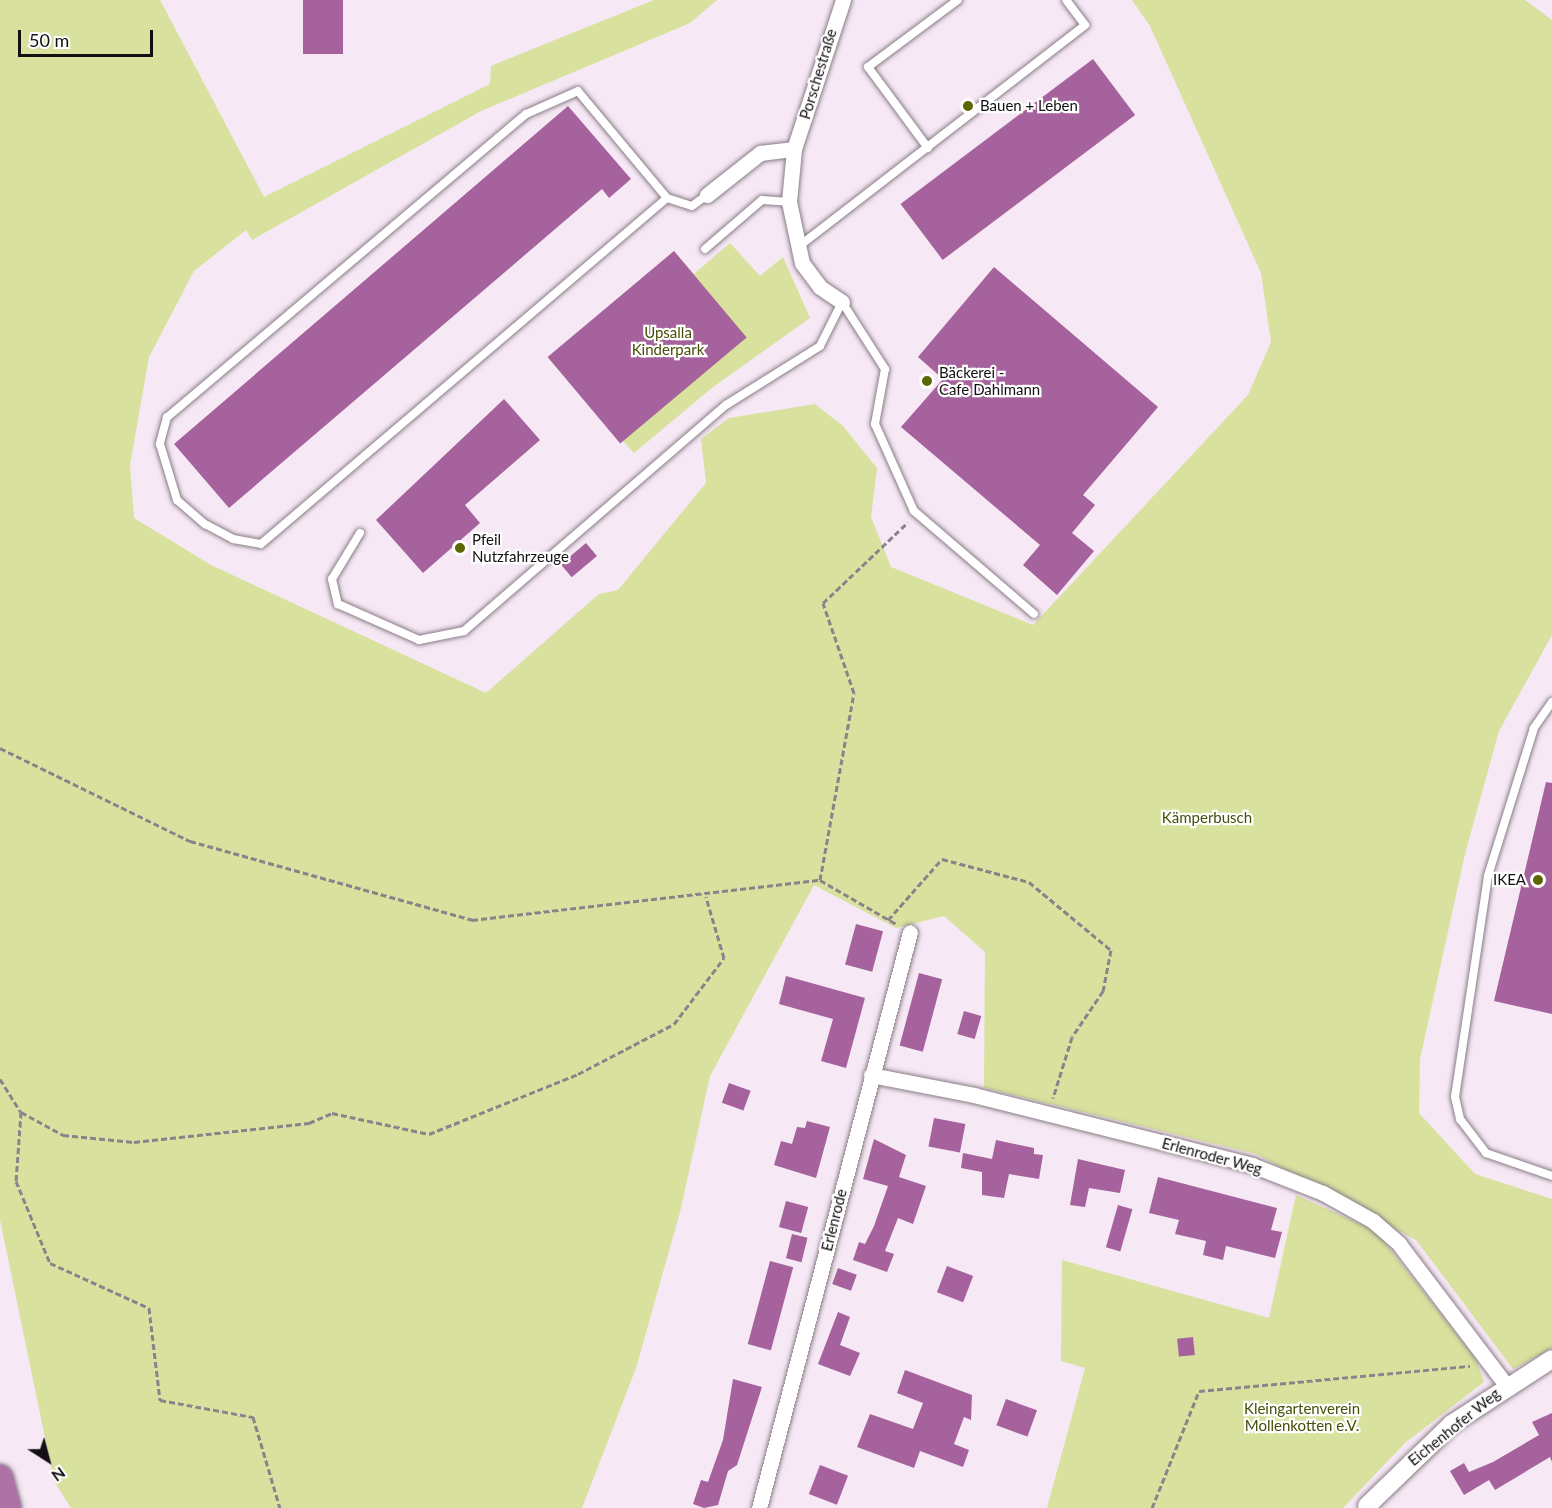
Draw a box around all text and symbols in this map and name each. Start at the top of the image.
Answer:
scale bar [21,18,156,56]
street label: Porschestraße [796,27,840,121]
text: 50 m [29,29,69,51]
place label: Bauen + Leben [980,97,1078,115]
marker: Bauen + Leben [961,99,975,113]
park label: Upsalla Kinderpark [632,323,704,358]
place label: Bäckerei - Cafe Dahlmann [939,363,1040,398]
marker: Bäckerei - Cafe Dahlmann [920,374,934,388]
place label: Pfeil Nutzfahrzeuge [472,530,569,565]
marker: Pfeil Nutzfahrzeuge [453,541,467,555]
park label: Kämperbusch [1162,809,1252,827]
place label: IKEA [1493,871,1526,889]
marker: IKEA [1531,873,1545,887]
street label: Erlenroder Weg [1160,1134,1264,1178]
street label: Erlenrode [818,1187,850,1253]
street label: Eichenhofer Weg [1404,1384,1504,1470]
park label: Kleingartenverein Mollenkotten e.V. [1244,1399,1360,1434]
north arrow [18,1430,78,1490]
text: N [48,1464,69,1486]

